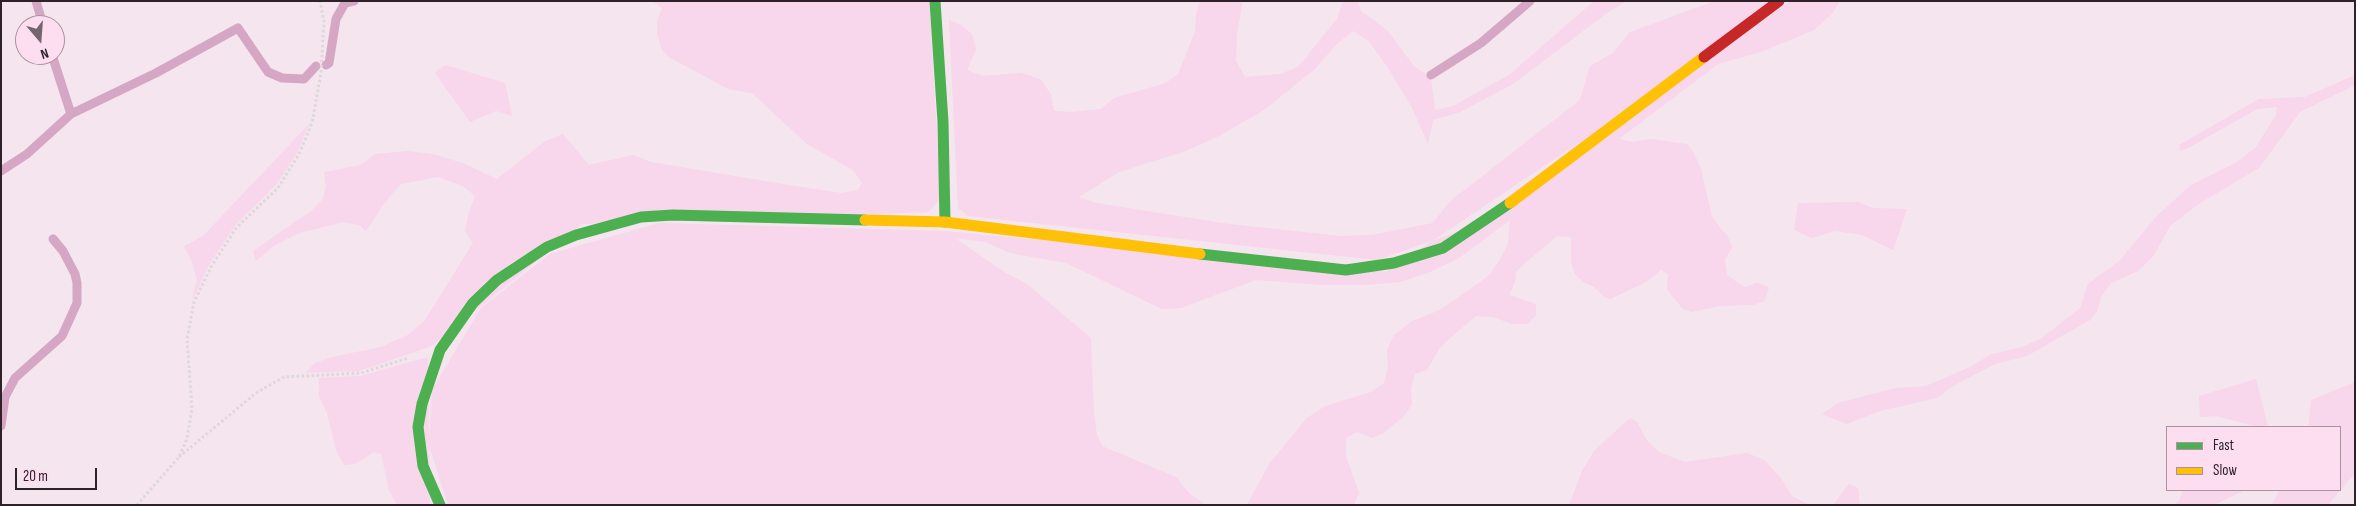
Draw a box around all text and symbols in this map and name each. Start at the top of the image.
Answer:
north arrow [15,15,65,65]
text: N [38,45,51,63]
legend [2166,426,2341,491]
text: Fast [2213,436,2234,455]
scale bar [18,458,100,490]
text: Slow [2213,461,2237,480]
text: 20 m [23,467,48,486]

